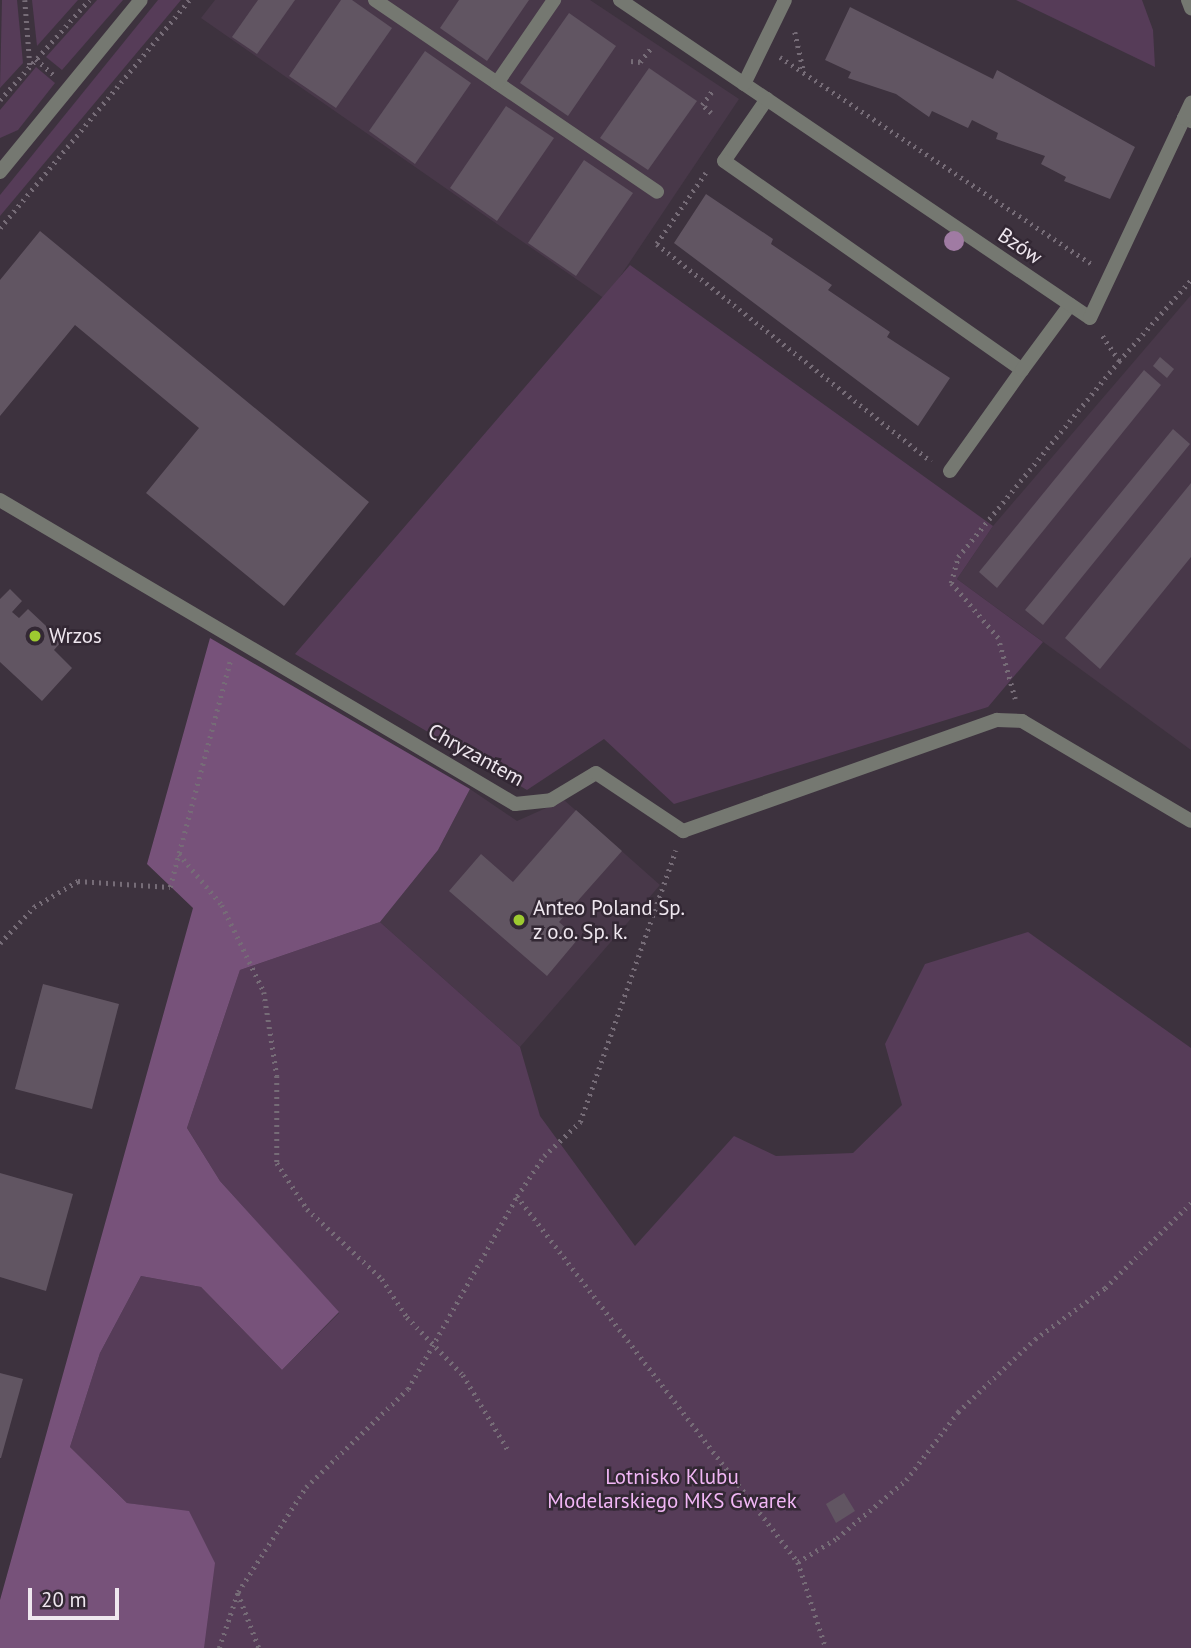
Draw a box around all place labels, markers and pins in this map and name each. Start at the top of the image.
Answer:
place label: Wrzos [49,623,102,649]
marker: Wrzos [27,628,43,644]
place label: Anteo Poland Sp. z o.o. Sp. k. [533,895,685,945]
marker: Anteo Poland Sp. z o.o. Sp. k. [511,912,527,928]

